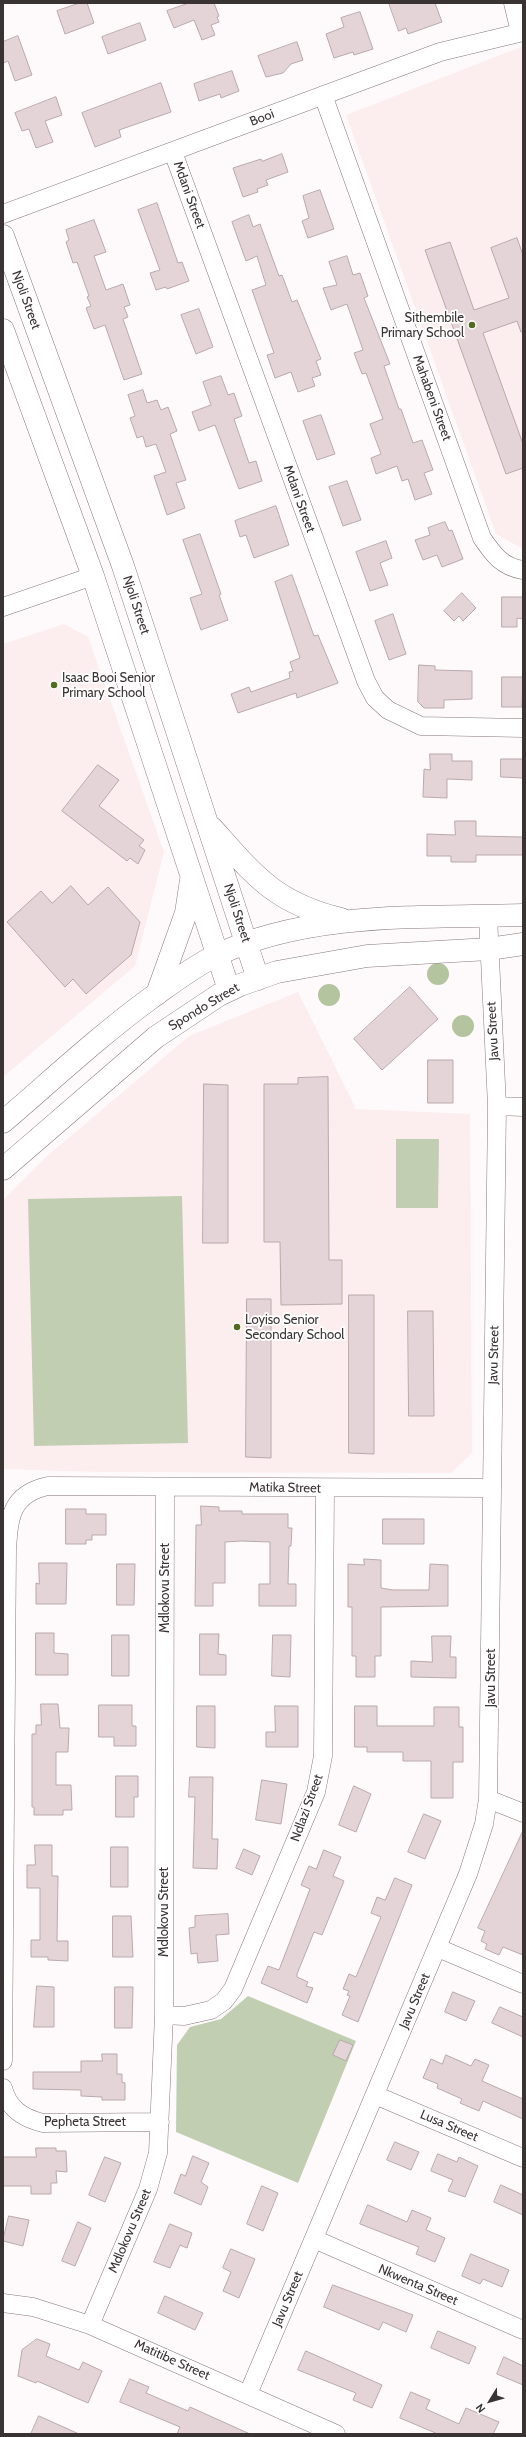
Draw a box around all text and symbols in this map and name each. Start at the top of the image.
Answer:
street label: Booi [248,106,276,130]
street label: Mdani Street [170,159,208,231]
street label: Njoli Street [8,269,44,331]
place label: Sithembile Primary School [381,310,464,341]
marker: Sithembile Primary School [467,320,477,330]
street label: Mahabeni Street [409,353,455,443]
street label: Mdani Street [280,463,318,535]
street label: Njoli Street [119,574,153,636]
place label: Isaac Booi Senior Primary School [62,670,155,701]
marker: Isaac Booi Senior Primary School [49,680,59,690]
street label: Njoli Street [220,882,254,944]
street label: Spondo Street [166,980,242,1034]
street label: Javu Street [484,1001,502,1061]
place label: Loyiso Senior Secondary School [245,1312,344,1343]
marker: Loyiso Senior Secondary School [232,1322,242,1332]
street label: Javu Street [486,1326,502,1384]
street label: Matika Street [249,1480,321,1496]
street label: Mdlokovu Street [157,1543,173,1633]
street label: Javu Street [483,1649,499,1707]
street label: Ndlazi Street [288,1772,326,1844]
street label: Mdlokovu Street [156,1867,172,1957]
street label: Javu Street [396,1971,434,2031]
street label: Lusa Street [418,2107,480,2145]
street label: Pepheta Street [44,2114,126,2130]
street label: Mdlokovu Street [105,2187,155,2275]
street label: Nkwenta Street [376,2261,460,2309]
street label: Javu Street [269,2269,307,2329]
street label: Matitibe Street [132,2336,212,2384]
north arrow [470,2381,510,2421]
text: N [472,2401,488,2416]

